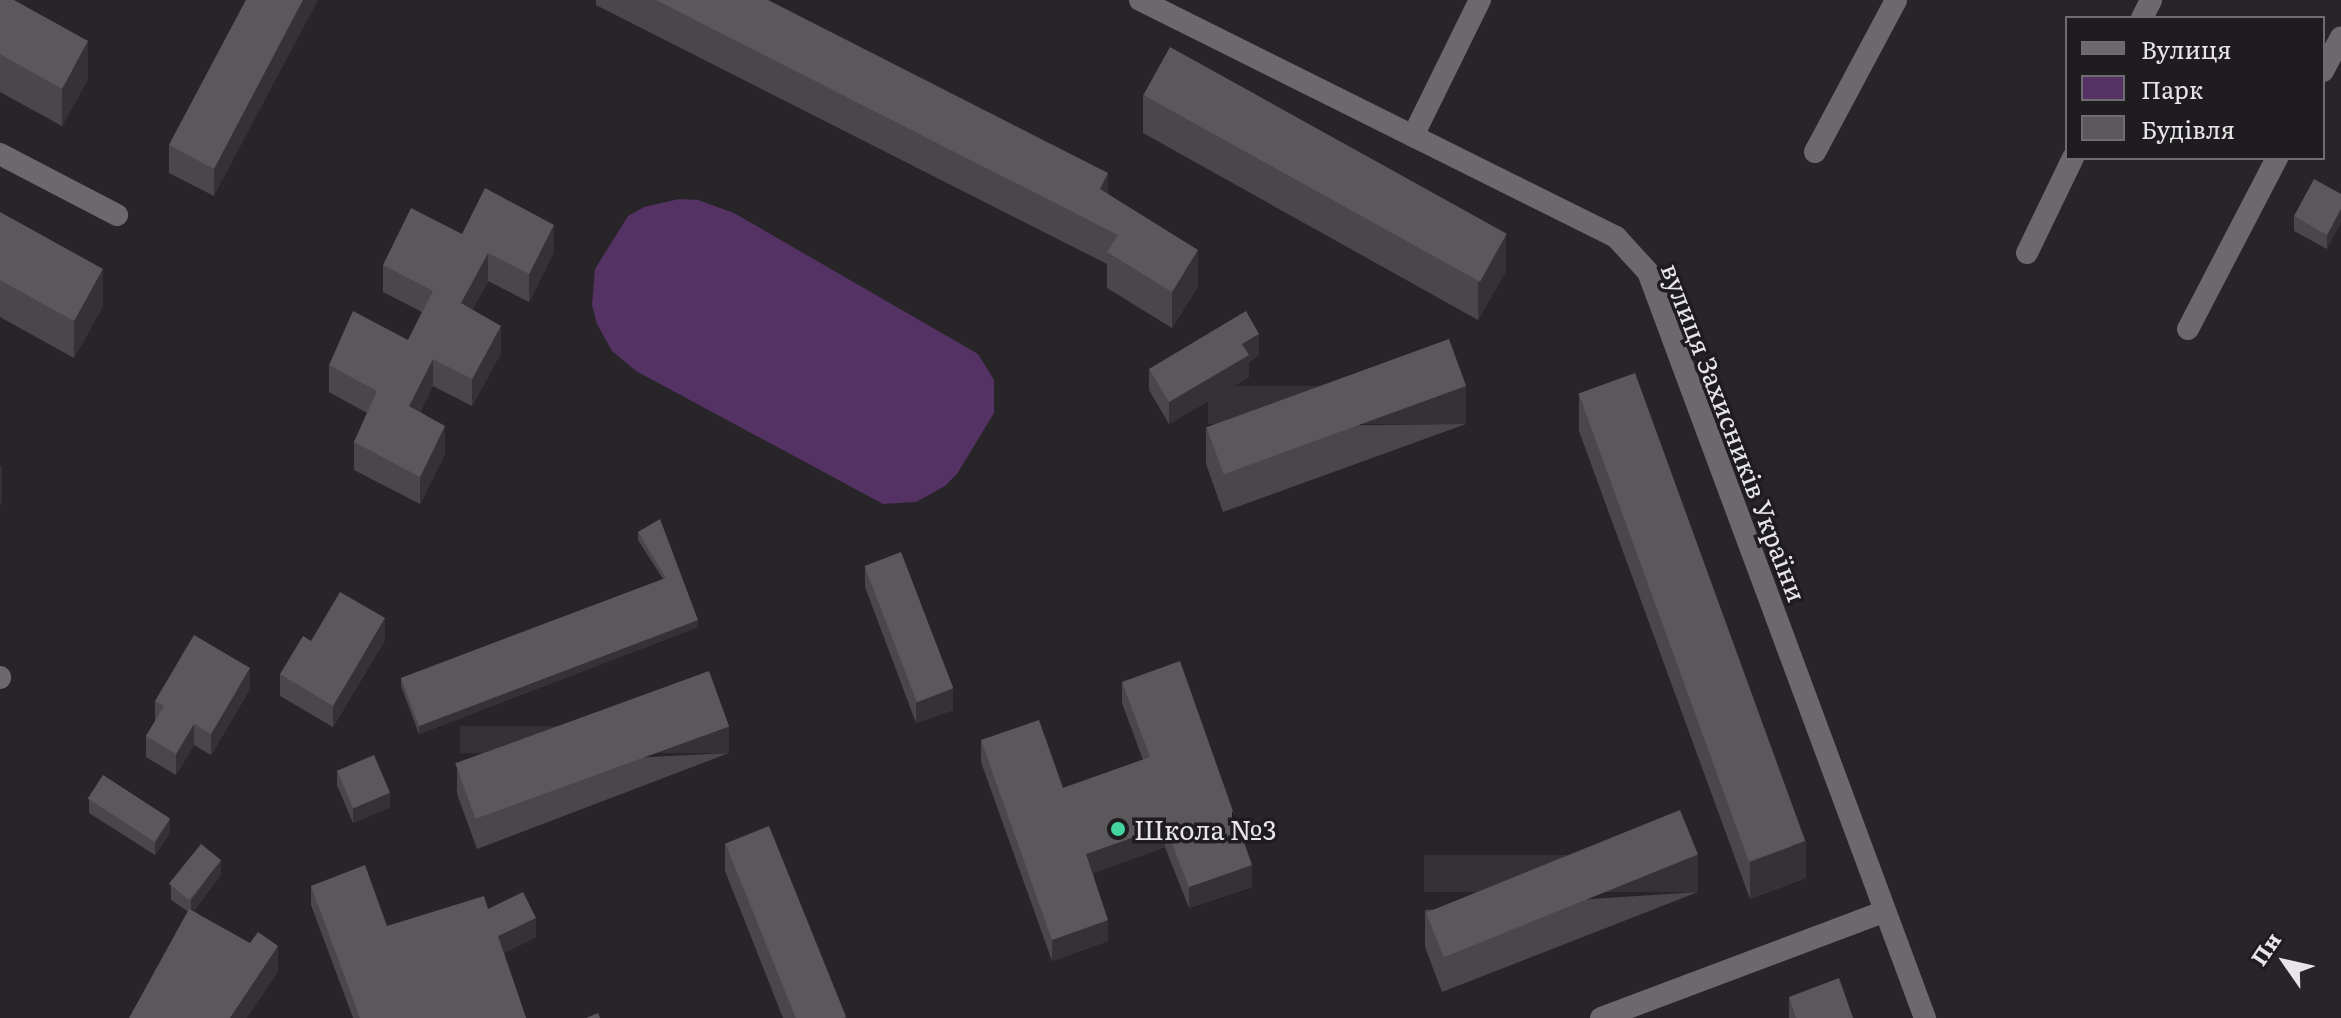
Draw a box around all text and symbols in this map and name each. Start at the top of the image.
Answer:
legend [2065,16,2325,160]
text: Вулиця [2141,31,2232,66]
text: Парк [2141,71,2203,106]
text: Будівля [2141,111,2235,146]
street label: вулиця Захисників України [1656,258,1814,606]
place label: Школа №3 [1134,813,1277,845]
marker: Школа №3 [1109,820,1127,838]
north arrow [2245,922,2325,1002]
text: Пн [2241,925,2288,972]

